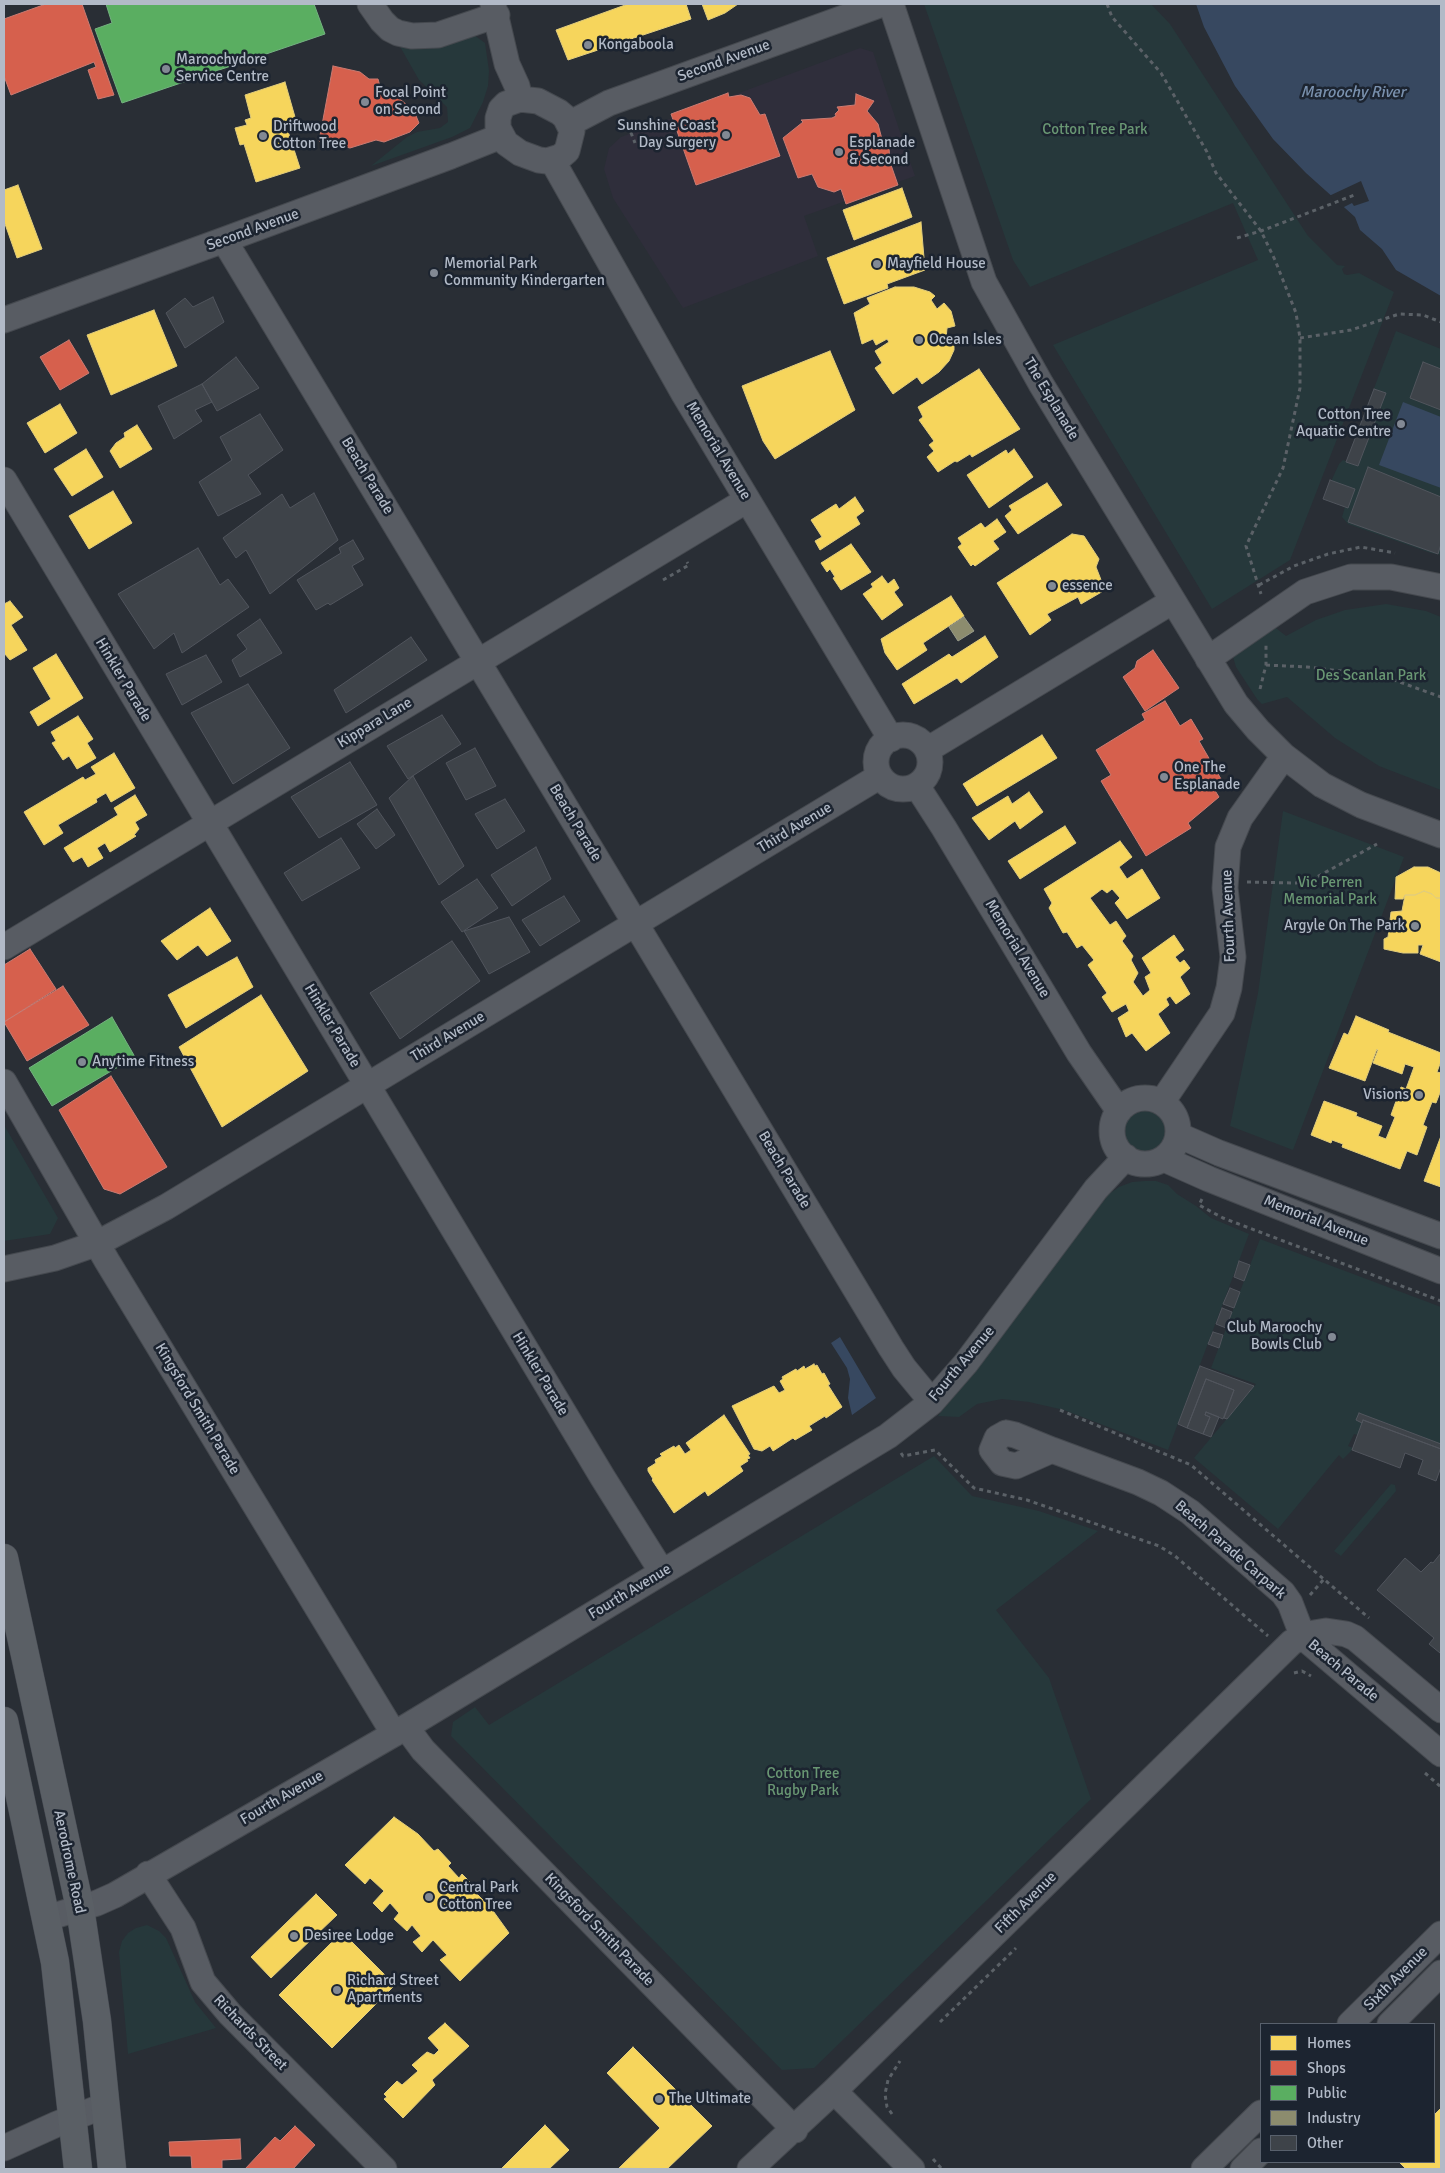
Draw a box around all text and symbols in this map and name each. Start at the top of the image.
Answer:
place label: Kongaboola [598,36,674,54]
street label: Second Avenue [675,36,773,86]
marker: Kongaboola [582,39,594,51]
place label: Maroochydore Service Centre [176,51,269,86]
marker: Maroochydore Service Centre [160,63,172,75]
water label: Maroochy River [1301,83,1405,103]
place label: Focal Point on Second [375,84,446,119]
marker: Focal Point on Second [359,96,371,108]
place label: Sunshine Coast Day Surgery [617,117,716,152]
place label: Driftwood Cotton Tree [273,118,346,153]
park label: Cotton Tree Park [1042,121,1148,139]
marker: Sunshine Coast Day Surgery [720,129,732,141]
marker: Driftwood Cotton Tree [257,130,269,142]
place label: Esplanade & Second [849,134,915,169]
marker: Esplanade & Second [833,146,845,158]
street label: Second Avenue [204,205,302,255]
place label: Memorial Park Community Kindergarten [444,255,605,290]
place label: Mayfield House [887,255,986,273]
marker: Mayfield House [871,258,883,270]
marker: Memorial Park Community Kindergarten [428,267,440,279]
place label: Ocean Isles [929,331,1002,349]
marker: Ocean Isles [913,334,925,346]
street label: The Esplanade [1019,355,1083,443]
street label: Memorial Avenue [682,399,754,503]
place label: Cotton Tree Aquatic Centre [1296,406,1391,441]
marker: Cotton Tree Aquatic Centre [1395,418,1407,430]
street label: Beach Parade [337,434,397,518]
place label: essence [1062,577,1113,595]
marker: essence [1046,580,1058,592]
street label: Hinkler Parade [91,635,155,725]
park label: Des Scanlan Park [1316,667,1426,685]
street label: Kippara Lane [334,694,416,752]
place label: One The Esplanade [1174,759,1240,794]
marker: One The Esplanade [1158,771,1170,783]
street label: Beach Parade [545,781,605,865]
street label: Third Avenue [755,799,835,857]
street label: Fourth Avenue [1218,869,1240,963]
park label: Vic Perren Memorial Park [1283,874,1377,909]
street label: Memorial Avenue [981,897,1053,1001]
place label: Argyle On The Park [1284,917,1405,935]
marker: Argyle On The Park [1409,920,1421,932]
street label: Hinkler Parade [300,981,364,1071]
street label: Third Avenue [408,1008,488,1066]
place label: Anytime Fitness [92,1053,194,1071]
marker: Anytime Fitness [76,1056,88,1068]
place label: Visions [1363,1086,1409,1104]
marker: Visions [1413,1089,1425,1101]
street label: Beach Parade [754,1128,814,1212]
street label: Memorial Avenue [1261,1192,1371,1250]
place label: Club Maroochy Bowls Club [1227,1319,1322,1354]
street label: Fourth Avenue [925,1323,999,1405]
street label: Hinkler Parade [508,1329,572,1419]
marker: Club Maroochy Bowls Club [1326,1331,1338,1343]
street label: Kingsford Smith Parade [151,1340,243,1478]
street label: Beach Parade Carpark [1171,1497,1289,1603]
street label: Fourth Avenue [586,1560,674,1624]
street label: Beach Parade [1304,1636,1382,1706]
park label: Cotton Tree Rugby Park [766,1765,840,1800]
street label: Fourth Avenue [237,1767,327,1829]
street label: Aerodrome Road [49,1809,89,1915]
street label: Fifth Avenue [991,1868,1061,1938]
street label: Kingsford Smith Parade [540,1870,658,1990]
place label: Central Park Cotton Tree [439,1879,518,1914]
marker: Central Park Cotton Tree [423,1891,435,1903]
place label: Desiree Lodge [304,1927,394,1945]
marker: Desiree Lodge [288,1930,300,1942]
street label: Sixth Avenue [1360,1943,1432,2015]
place label: Richard Street Apartments [347,1972,439,2007]
marker: Richard Street Apartments [331,1984,343,1996]
street label: Richards Street [209,1991,291,2075]
legend [1260,2023,1435,2163]
text: Homes [1307,2034,1351,2052]
text: Shops [1307,2059,1346,2077]
text: Public [1307,2084,1347,2102]
place label: The Ultimate [669,2090,751,2108]
marker: The Ultimate [653,2093,665,2105]
text: Industry [1307,2109,1360,2127]
text: Other [1307,2134,1343,2152]

